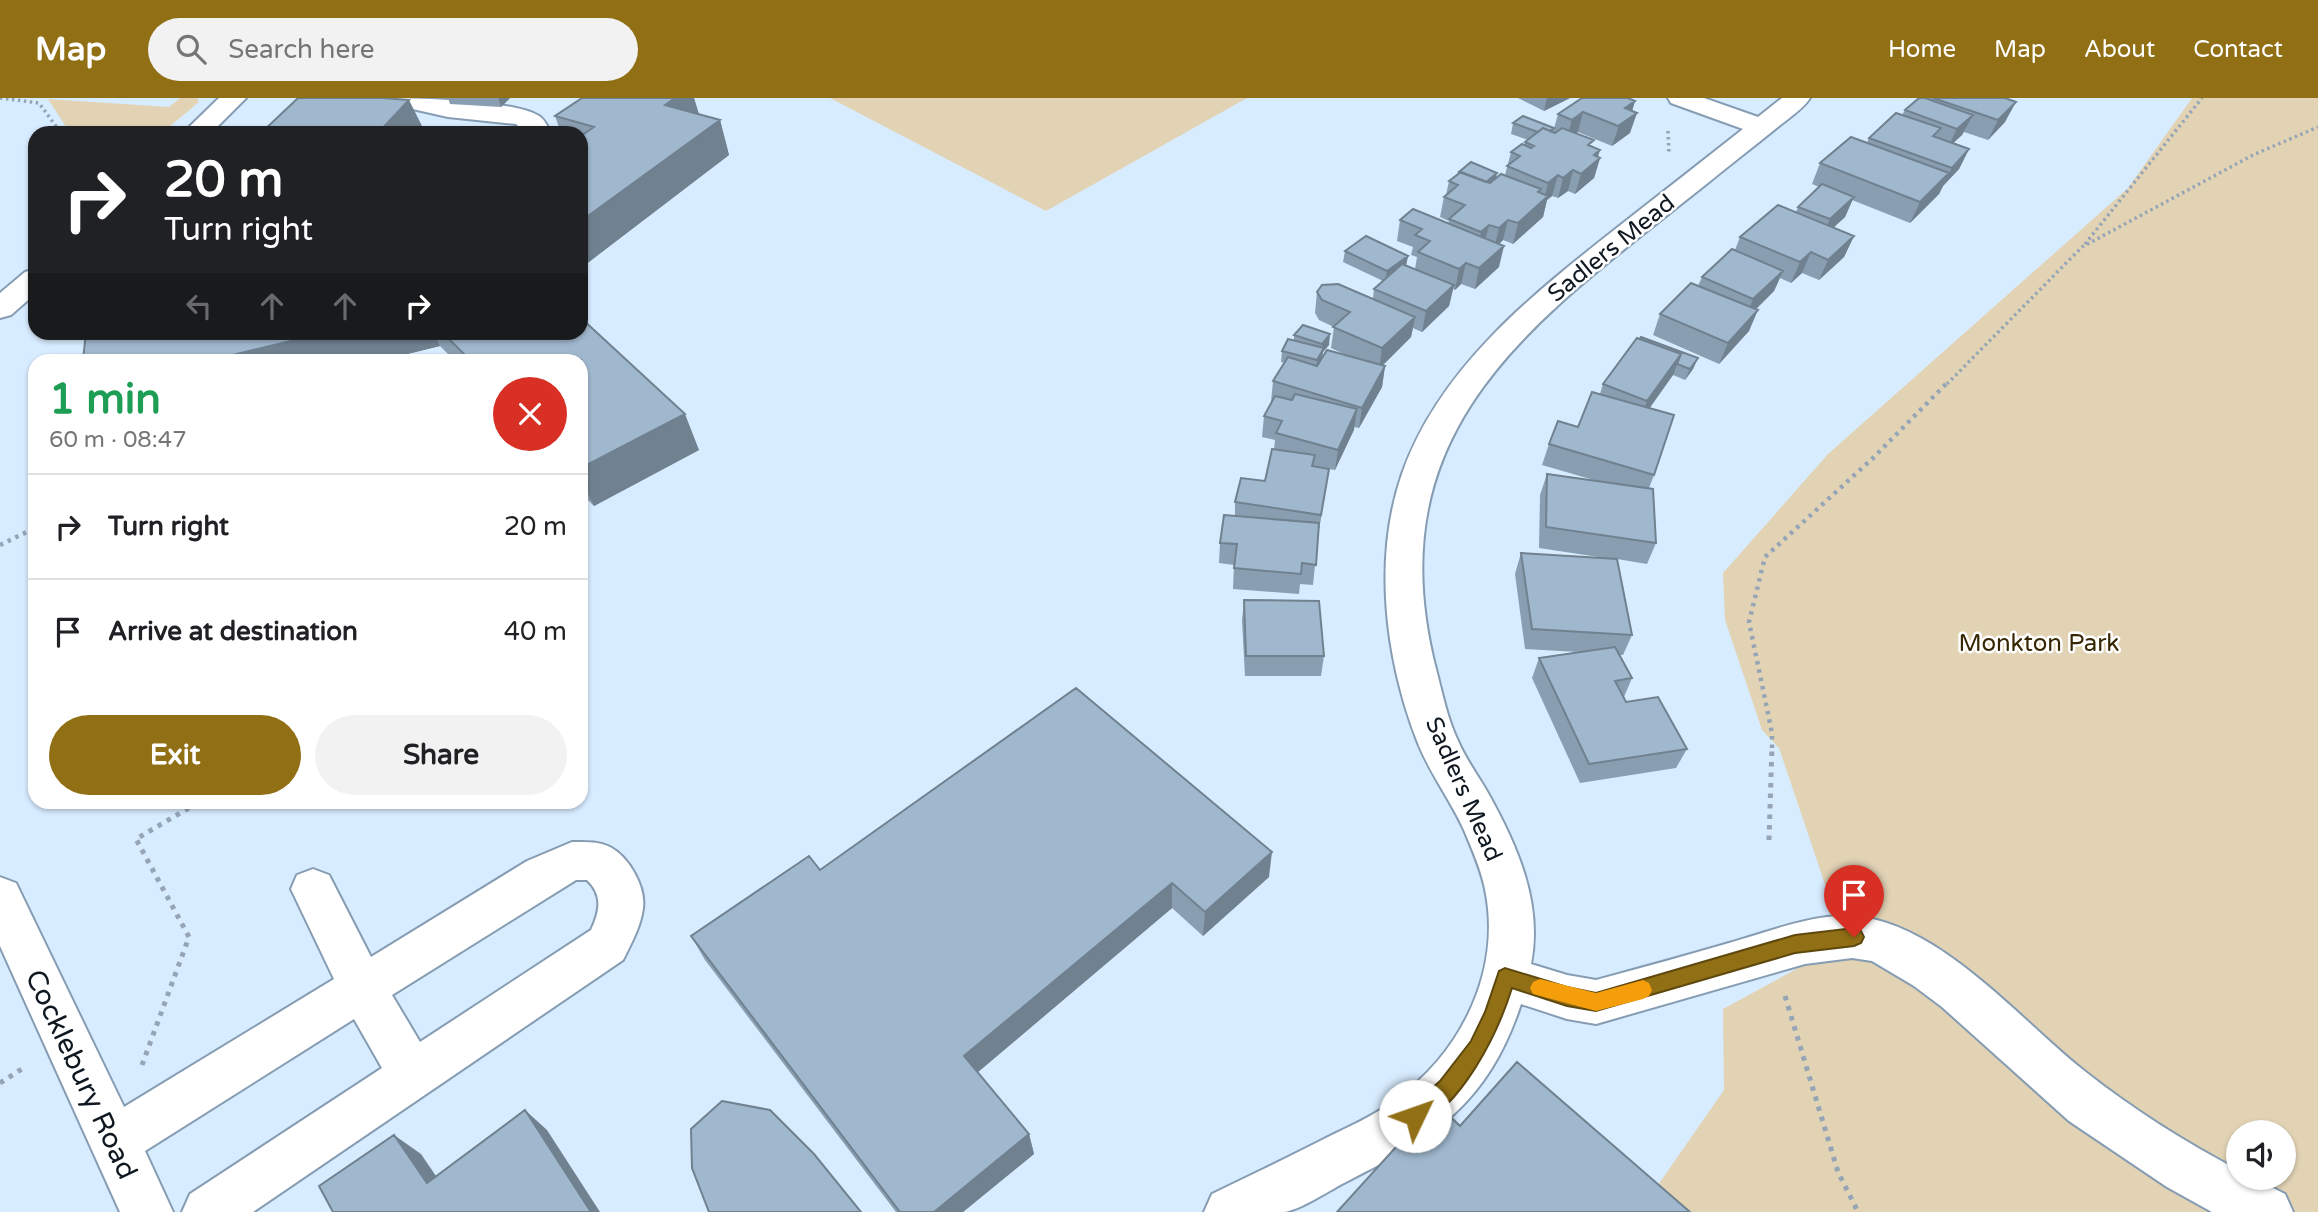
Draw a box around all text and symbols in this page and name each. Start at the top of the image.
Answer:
search box [148,18,638,81]
text: Map [35,30,106,69]
icon: search [172,30,210,68]
text: Search here [228,34,374,65]
text: Home [1888,35,1956,64]
text: Map [1994,35,2046,64]
text: About [2084,35,2155,64]
text: Contact [2193,35,2283,64]
text: 20 m [164,151,283,210]
icon: right [49,154,140,245]
street label: Sadlers Mead [1542,188,1681,308]
text: Turn right [164,211,313,249]
icon: left [180,287,218,325]
icon: ahead [253,287,291,325]
icon: ahead [326,287,364,325]
icon: right [399,287,437,325]
text: 1 min [49,374,161,425]
button: close [493,377,567,451]
text: 60 m · 08:47 [49,426,187,454]
icon: right [49,508,87,546]
text: Turn right [108,511,229,542]
text: 20 m [504,511,567,542]
icon: arrive [49,613,87,651]
text: Arrive at destination [108,616,358,647]
text: 40 m [504,616,567,647]
park label: Monkton Park [1959,629,2119,658]
street label: Sadlers Mead [1419,713,1508,866]
button: Exit [49,715,301,795]
button: Share [315,715,567,795]
pin [1824,865,1884,937]
icon: arrive [1835,876,1873,914]
street label: Cocklebury Road [18,964,145,1185]
position arrow [1378,1079,1452,1153]
map controls [2226,1120,2296,1190]
button: sound [2226,1120,2296,1190]

